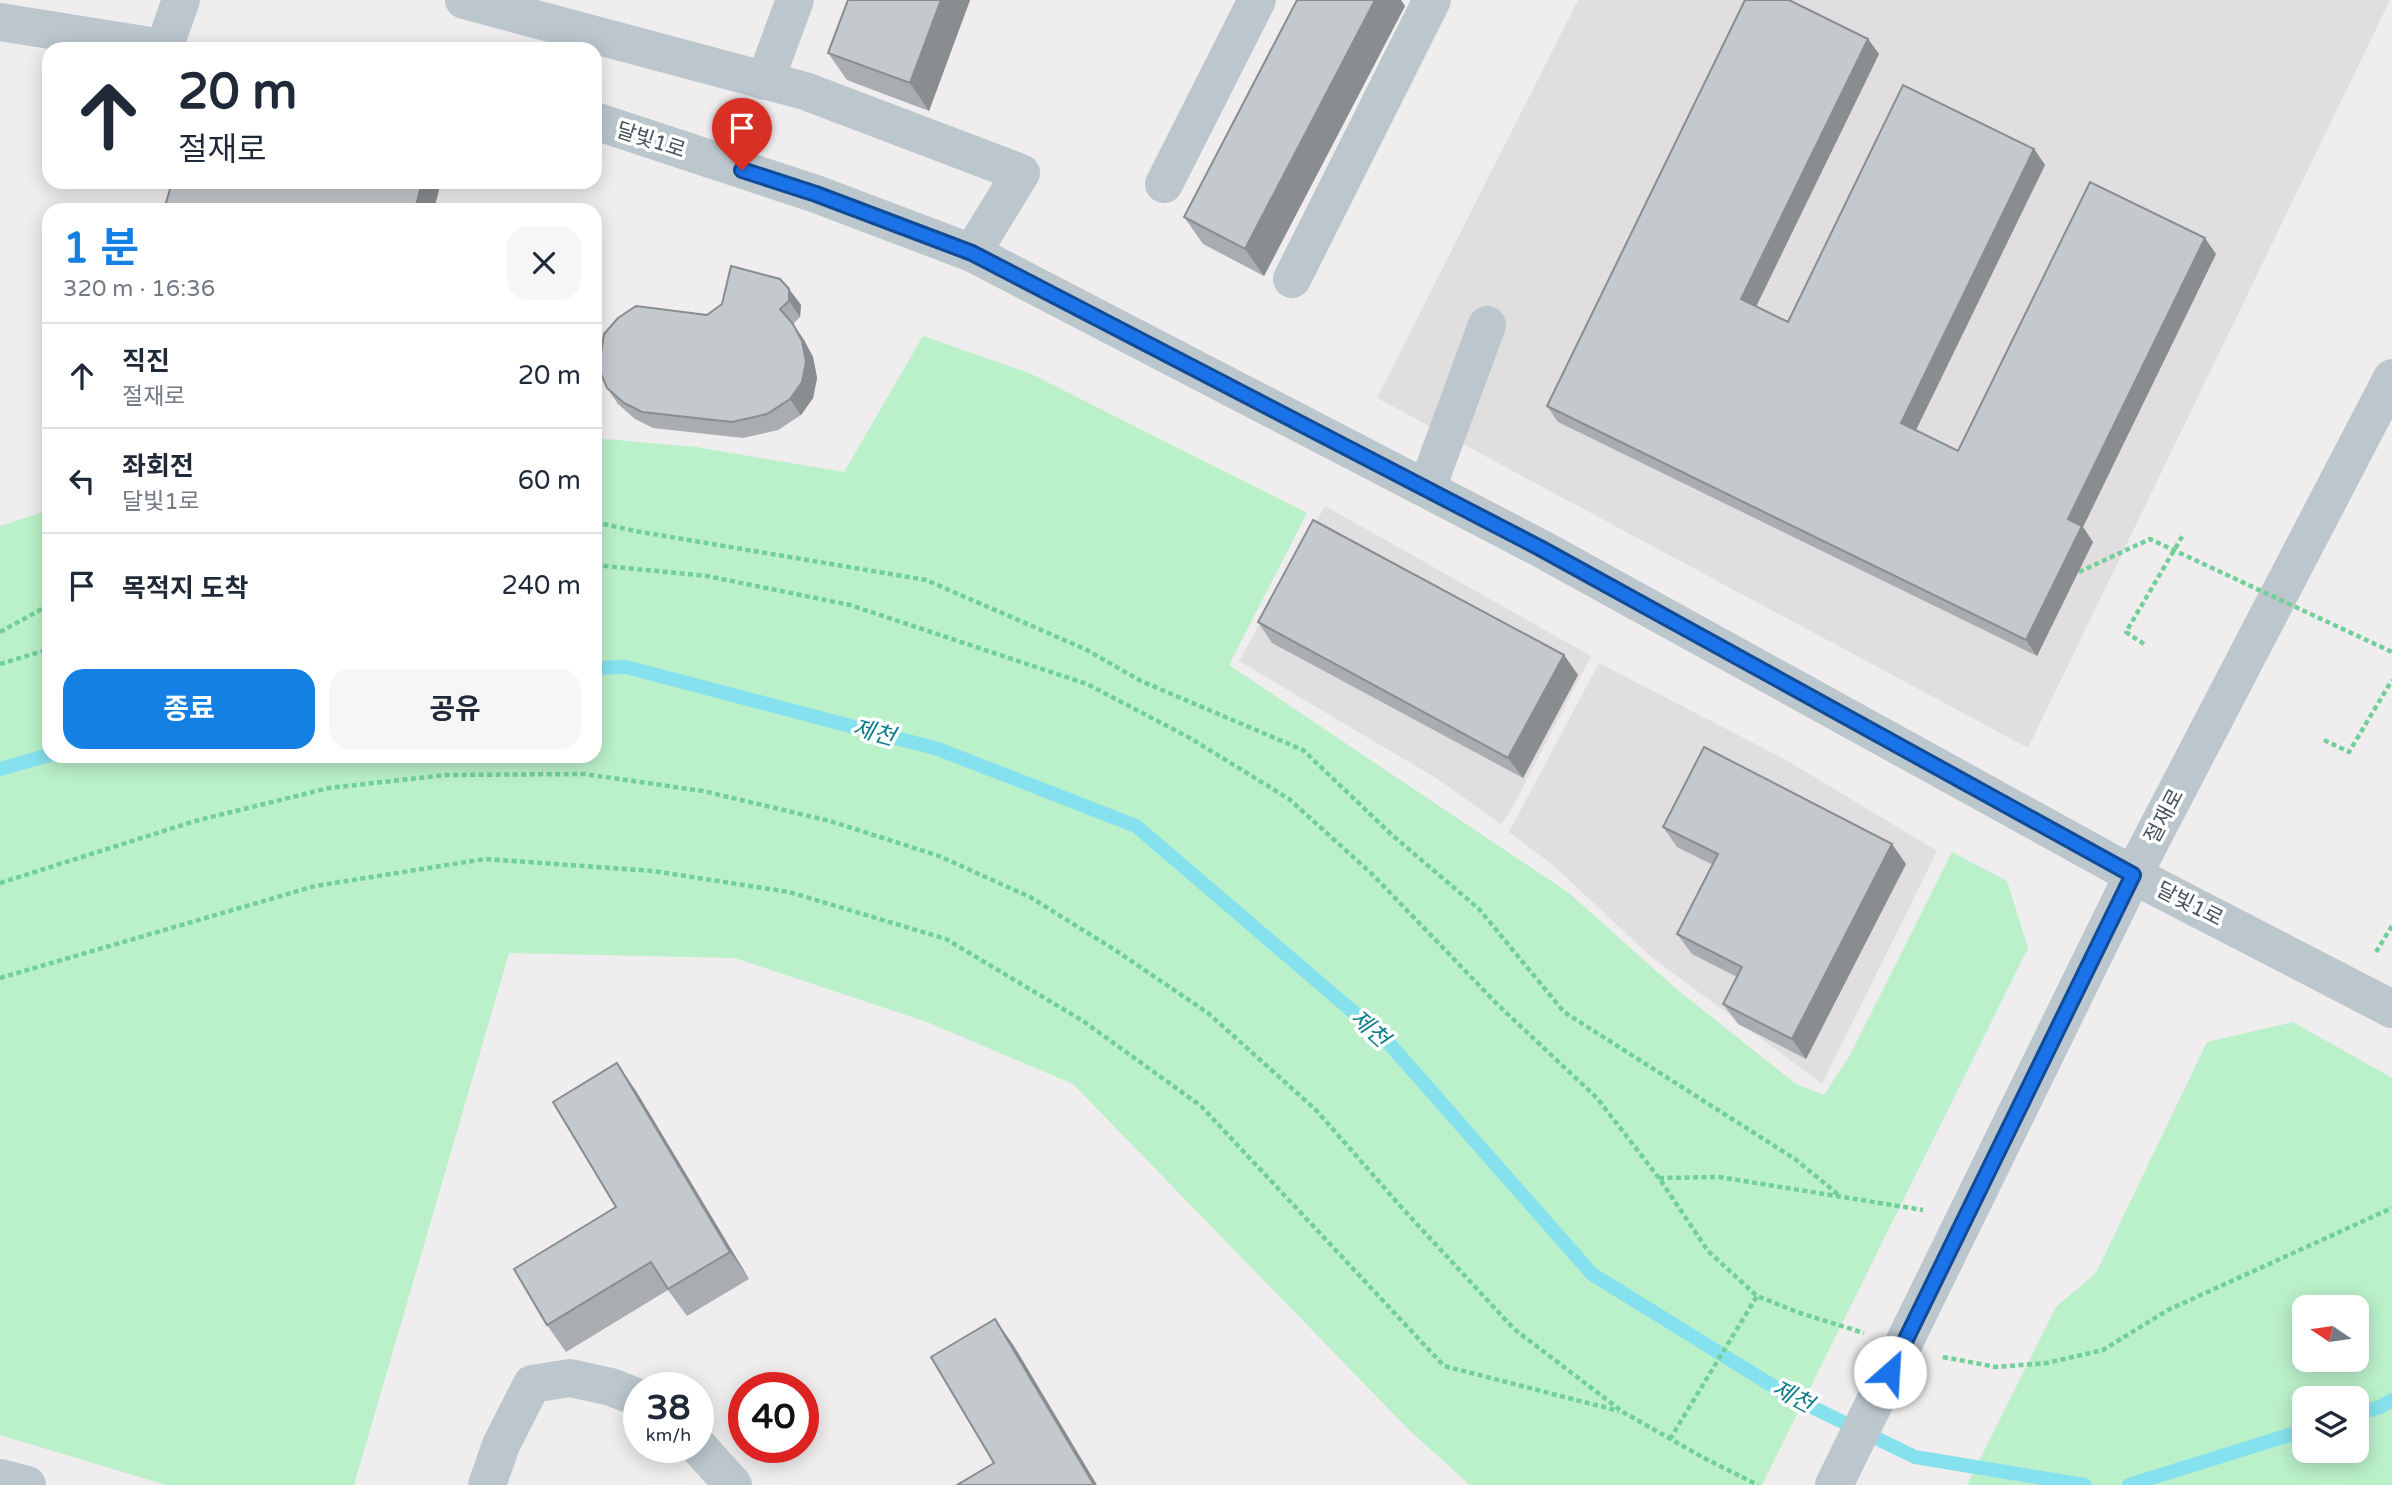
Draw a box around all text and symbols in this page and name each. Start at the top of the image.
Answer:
text: 20 m [178,63,297,122]
icon: ahead [63,70,154,161]
pin [712,98,772,170]
icon: arrive [723,109,761,147]
street label: 달빛1로 [613,118,689,163]
text: 절재로 [178,131,266,169]
text: 1 분 [63,223,139,274]
button: close [507,226,581,300]
text: 320 m · 16:36 [63,275,215,303]
text: 직진 [122,346,170,377]
icon: ahead [63,357,101,395]
text: 20 m [518,360,581,391]
text: 절재로 [122,383,185,411]
text: 좌회전 [122,451,194,482]
icon: left [63,462,101,500]
text: 60 m [518,465,581,496]
text: 달빛1로 [122,488,200,516]
icon: arrive [63,567,101,605]
text: 240 m [501,570,581,601]
text: 목적지 도착 [122,573,248,604]
button: 종료 [63,669,315,749]
button: 공유 [329,669,581,749]
water label: 제천 [850,714,901,753]
street label: 절재로 [2140,785,2189,848]
street label: 달빛1로 [2152,877,2227,932]
water label: 제천 [1344,1004,1397,1055]
north arrow [2292,1295,2370,1372]
map controls [2292,1295,2369,1463]
position arrow [1853,1335,1927,1409]
speed limit sign: 40 [728,1372,819,1463]
water label: 제천 [1767,1375,1820,1421]
button: layers [2292,1386,2369,1463]
text: 38 [647,1387,690,1429]
text: km/h [646,1424,691,1446]

